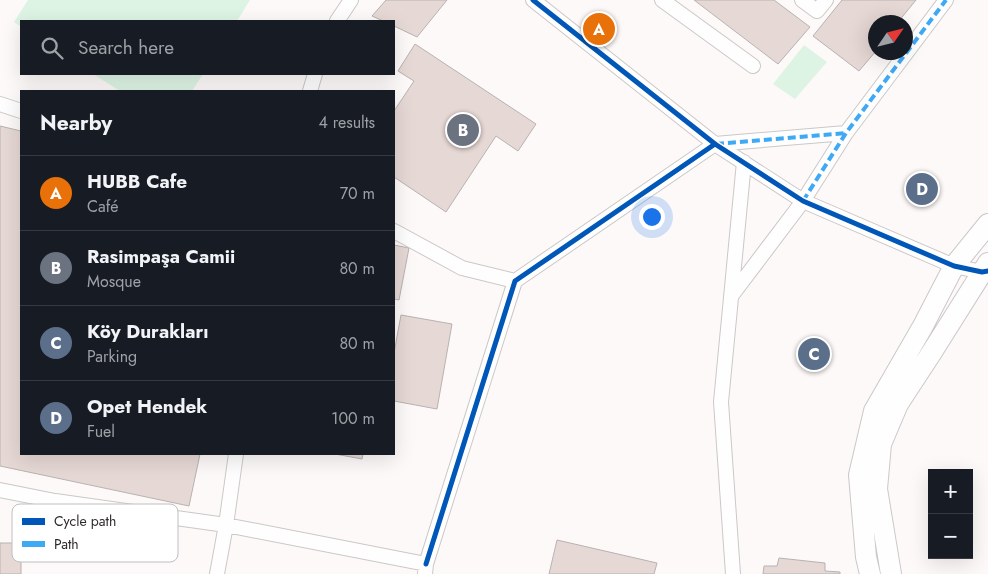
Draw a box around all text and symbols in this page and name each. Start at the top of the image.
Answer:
pin: A [583,10,615,48]
north arrow [868,15,913,60]
search box [20,20,395,75]
icon: search [38,34,66,62]
text: Search here [78,34,174,61]
text: Nearby [40,108,112,138]
text: 4 results [319,111,375,134]
pin: B [447,111,479,149]
text: HUBB Cafe [87,168,187,195]
pin: D [906,170,938,208]
text: A [50,182,62,205]
text: 70 m [340,182,375,205]
text: Café [87,195,118,218]
your location [639,204,665,230]
text: Rasimpaşa Camii [87,243,235,270]
text: B [51,257,61,280]
text: 80 m [339,257,375,280]
text: Mosque [87,270,141,293]
text: Köy Durakları [87,318,209,345]
text: C [50,332,62,355]
text: 80 m [339,332,375,355]
pin: C [798,335,830,373]
text: Parking [87,345,137,368]
text: Opet Hendek [87,393,207,420]
text: D [50,407,62,430]
text: 100 m [331,407,375,430]
text: Fuel [87,420,115,443]
map controls [928,469,973,559]
button: + [928,469,973,514]
legend [12,504,178,562]
text: Cycle path [54,511,116,531]
button: − [928,514,973,559]
text: Path [54,534,79,554]

